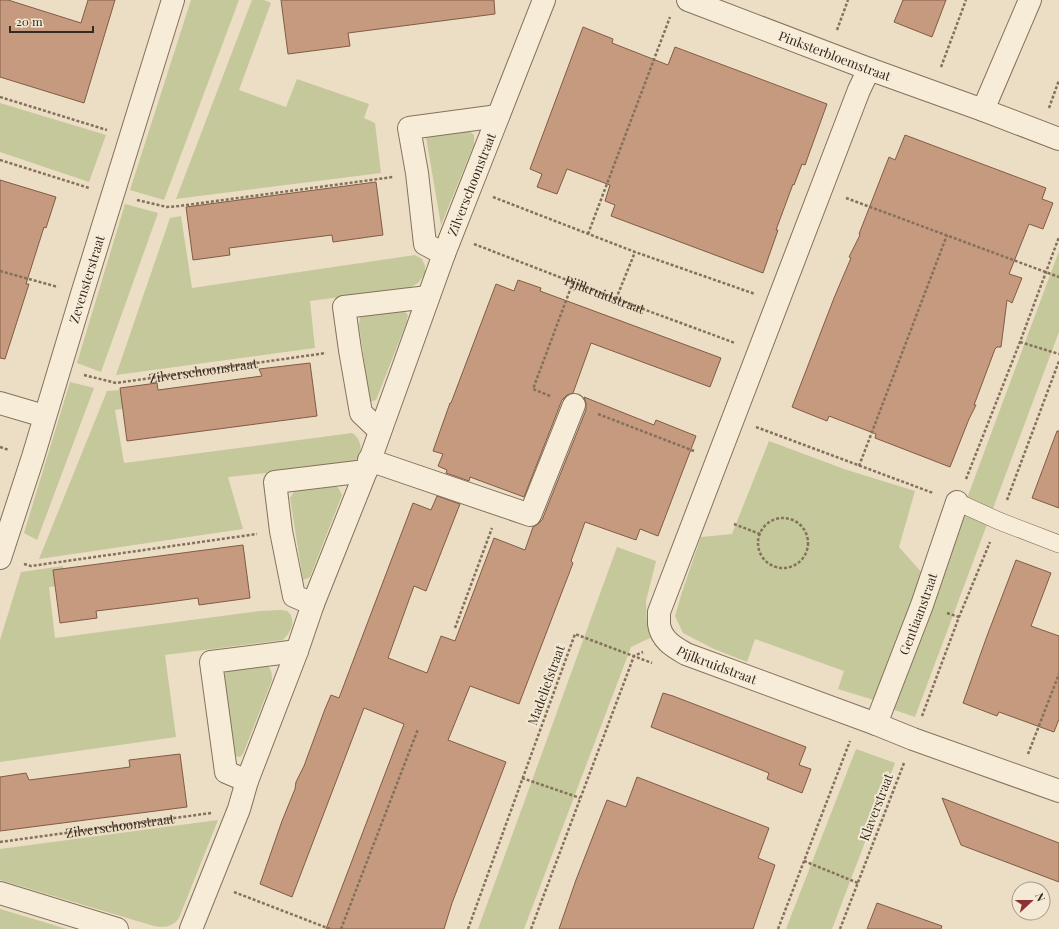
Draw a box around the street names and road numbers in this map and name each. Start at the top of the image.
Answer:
street label: Pinksterbloemstraat [776,26,894,84]
street label: Zilverschoonstraat [443,130,499,238]
street label: Zevensterstraat [65,232,108,325]
street label: Pijlkruidstraat [562,271,648,317]
street label: Zilverschoonstraat [148,354,259,386]
street label: Gentiaanstraat [895,570,941,657]
street label: Pijlkruidstraat [674,641,760,688]
street label: Madeliefstraat [523,642,568,727]
street label: Klaverstraat [855,770,896,843]
street label: Zilverschoonstraat [64,809,176,841]

